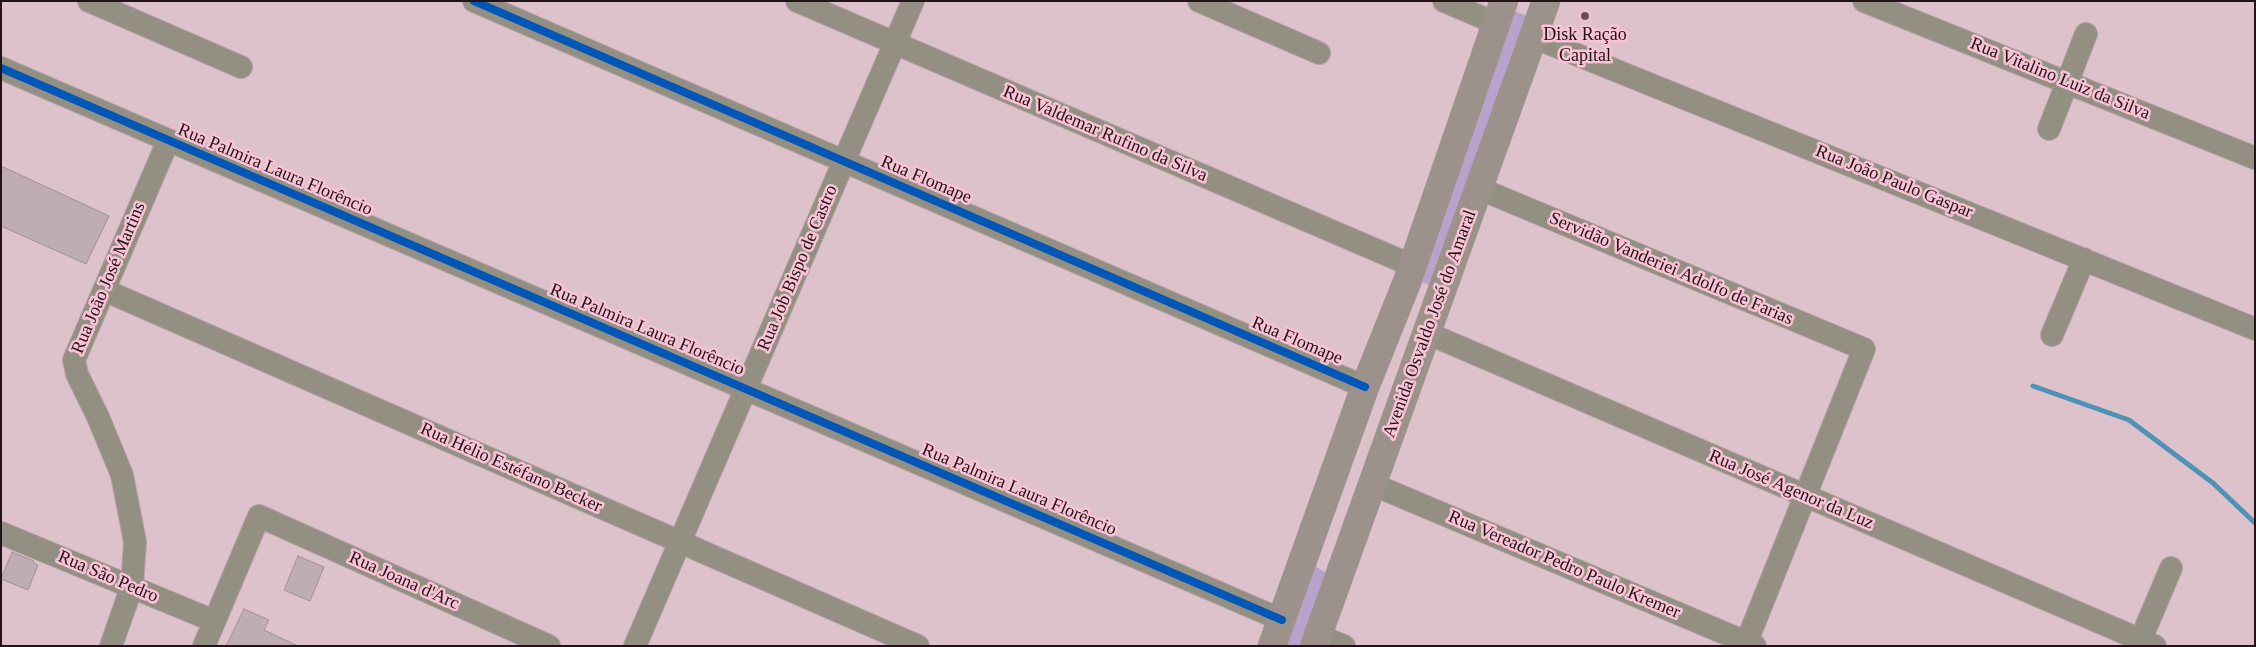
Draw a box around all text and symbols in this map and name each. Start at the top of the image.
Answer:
marker: Disk Ração Capital [1579,10,1591,22]
place label: Disk Ração Capital [1543,24,1627,66]
street label: Rua Vitalino Luiz da Silva [1967,33,2153,125]
street label: Rua Valdemar Rufino da Silva [1000,81,1210,187]
street label: Rua Palmira Laura Florêncio [174,119,376,221]
street label: Rua João Paulo Gaspar [1812,141,1976,223]
street label: Rua Flomape [877,151,975,209]
street label: Rua Job Bispo de Castro [753,182,843,354]
street label: Rua João José Martins [67,199,151,357]
street label: Avenida Osvaldo José do Amaral [1379,207,1481,441]
street label: Servidão Vanderiei Adolfo de Farias [1546,208,1796,330]
street label: Rua Palmira Laura Florêncio [546,279,748,381]
street label: Rua Flomape [1248,312,1346,370]
street label: Rua Hélio Estéfano Becker [417,418,605,518]
street label: Rua Palmira Laura Florêncio [918,439,1120,541]
street label: Rua José Agenor da Luz [1705,445,1877,535]
street label: Rua Vereador Pedro Paulo Kremer [1445,506,1683,624]
street label: Rua São Pedro [55,546,161,608]
street label: Rua Joana d'Arc [346,547,462,615]

